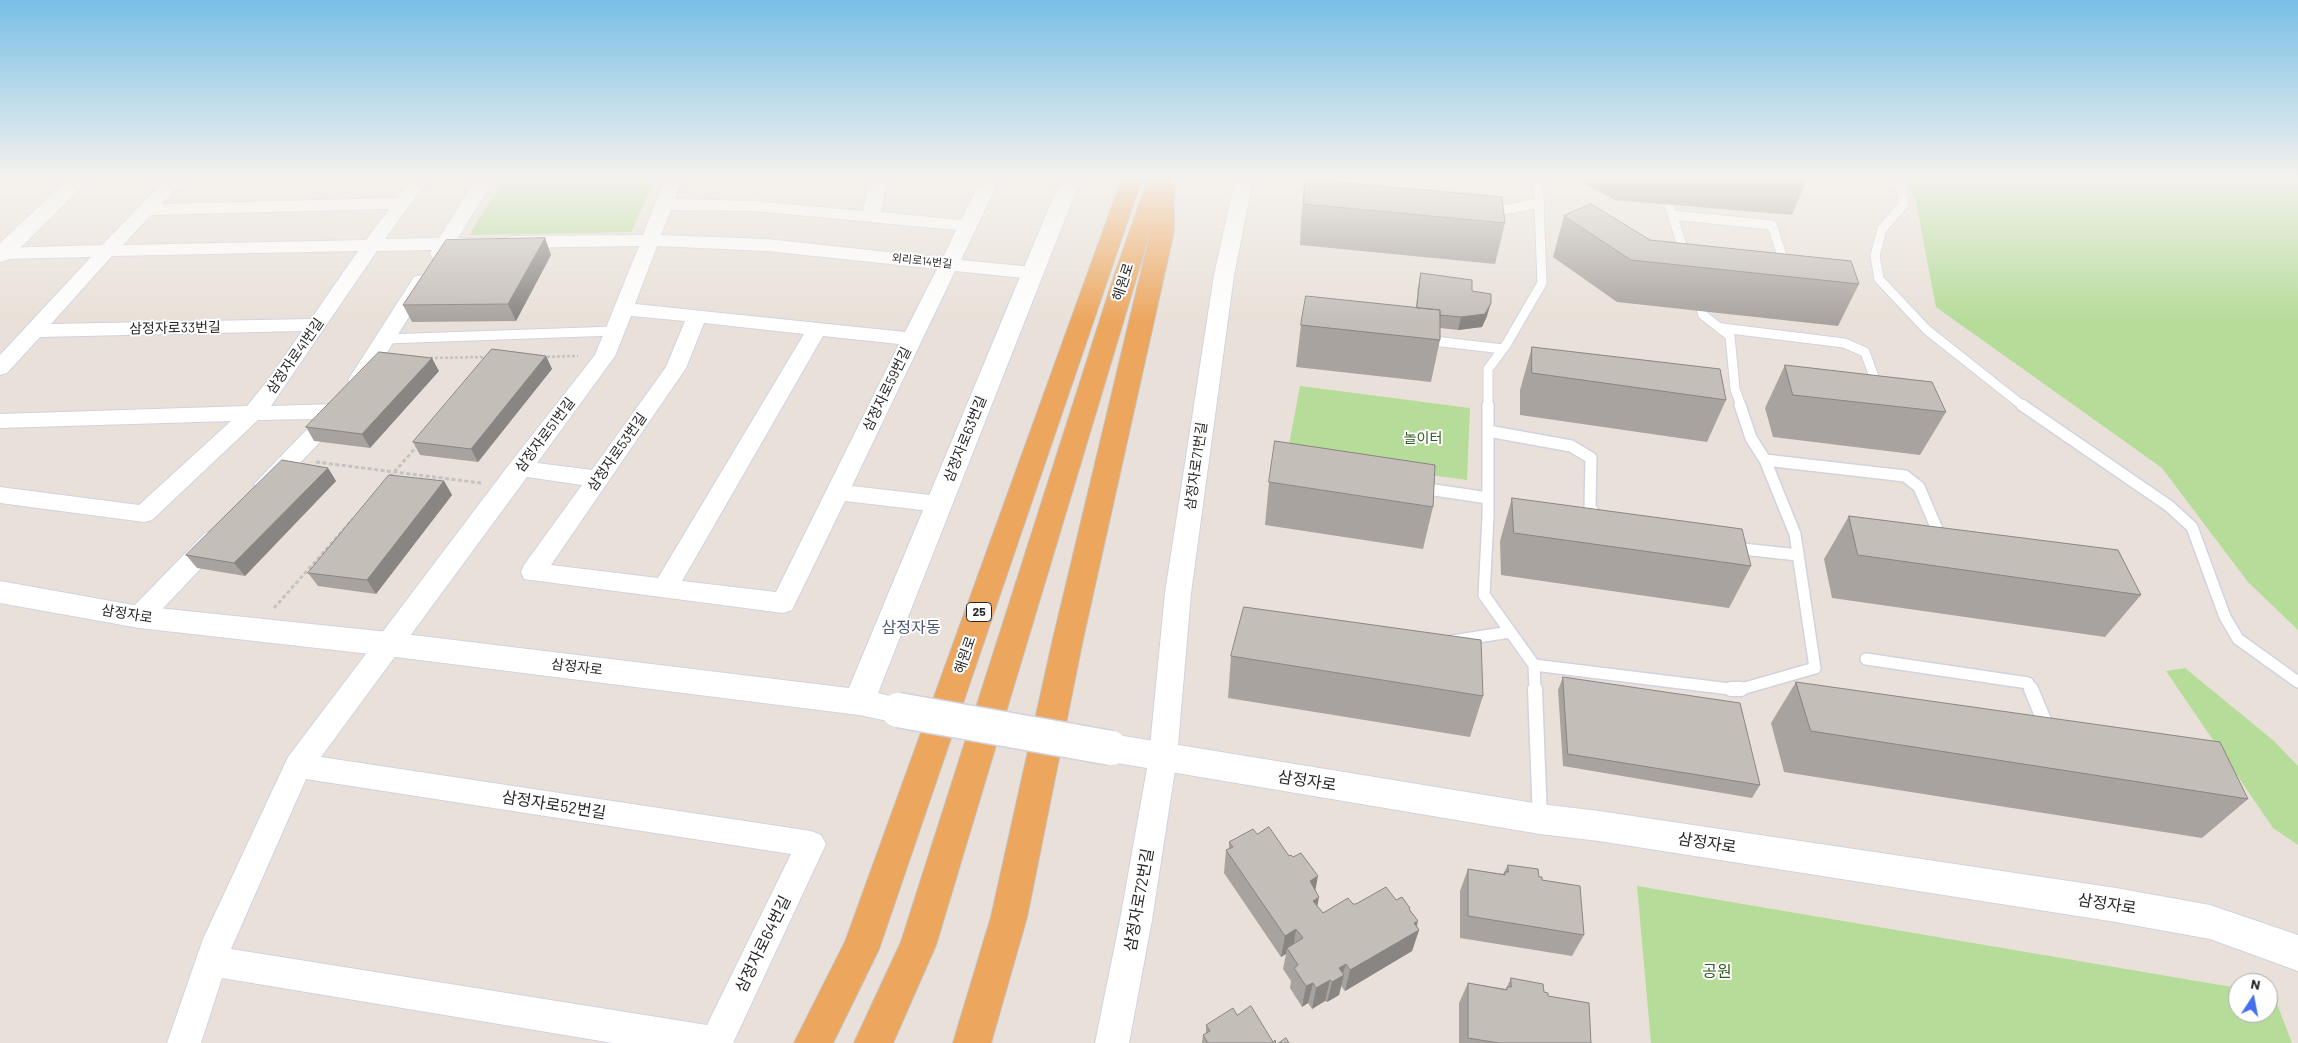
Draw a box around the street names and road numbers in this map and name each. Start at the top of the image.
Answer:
street label: 외리로14번길 [891,251,953,271]
street label: 해원로 [1109,261,1137,303]
street label: 삼정자로41번길 [263,315,327,397]
street label: 삼정자로33번길 [129,319,221,337]
street label: 삼정자로59번길 [859,344,915,434]
street label: 삼정자로63번길 [940,393,990,485]
street label: 삼정자로51번길 [512,394,578,476]
street label: 삼정자로53번길 [584,410,650,494]
street label: 삼정자로71번길 [1181,421,1211,511]
street label: 삼정자로 [100,602,154,626]
road number: 25 [966,602,992,622]
street label: 해원로 [951,634,979,676]
street label: 삼정자로 [550,656,604,678]
street label: 삼정자로 [1276,767,1338,795]
street label: 삼정자로52번길 [501,787,607,823]
street label: 삼정자로 [1676,829,1738,857]
street label: 삼정자로72번길 [1120,847,1158,953]
street label: 삼정자로 [2076,890,2138,918]
street label: 삼정자로64번길 [731,892,795,996]

